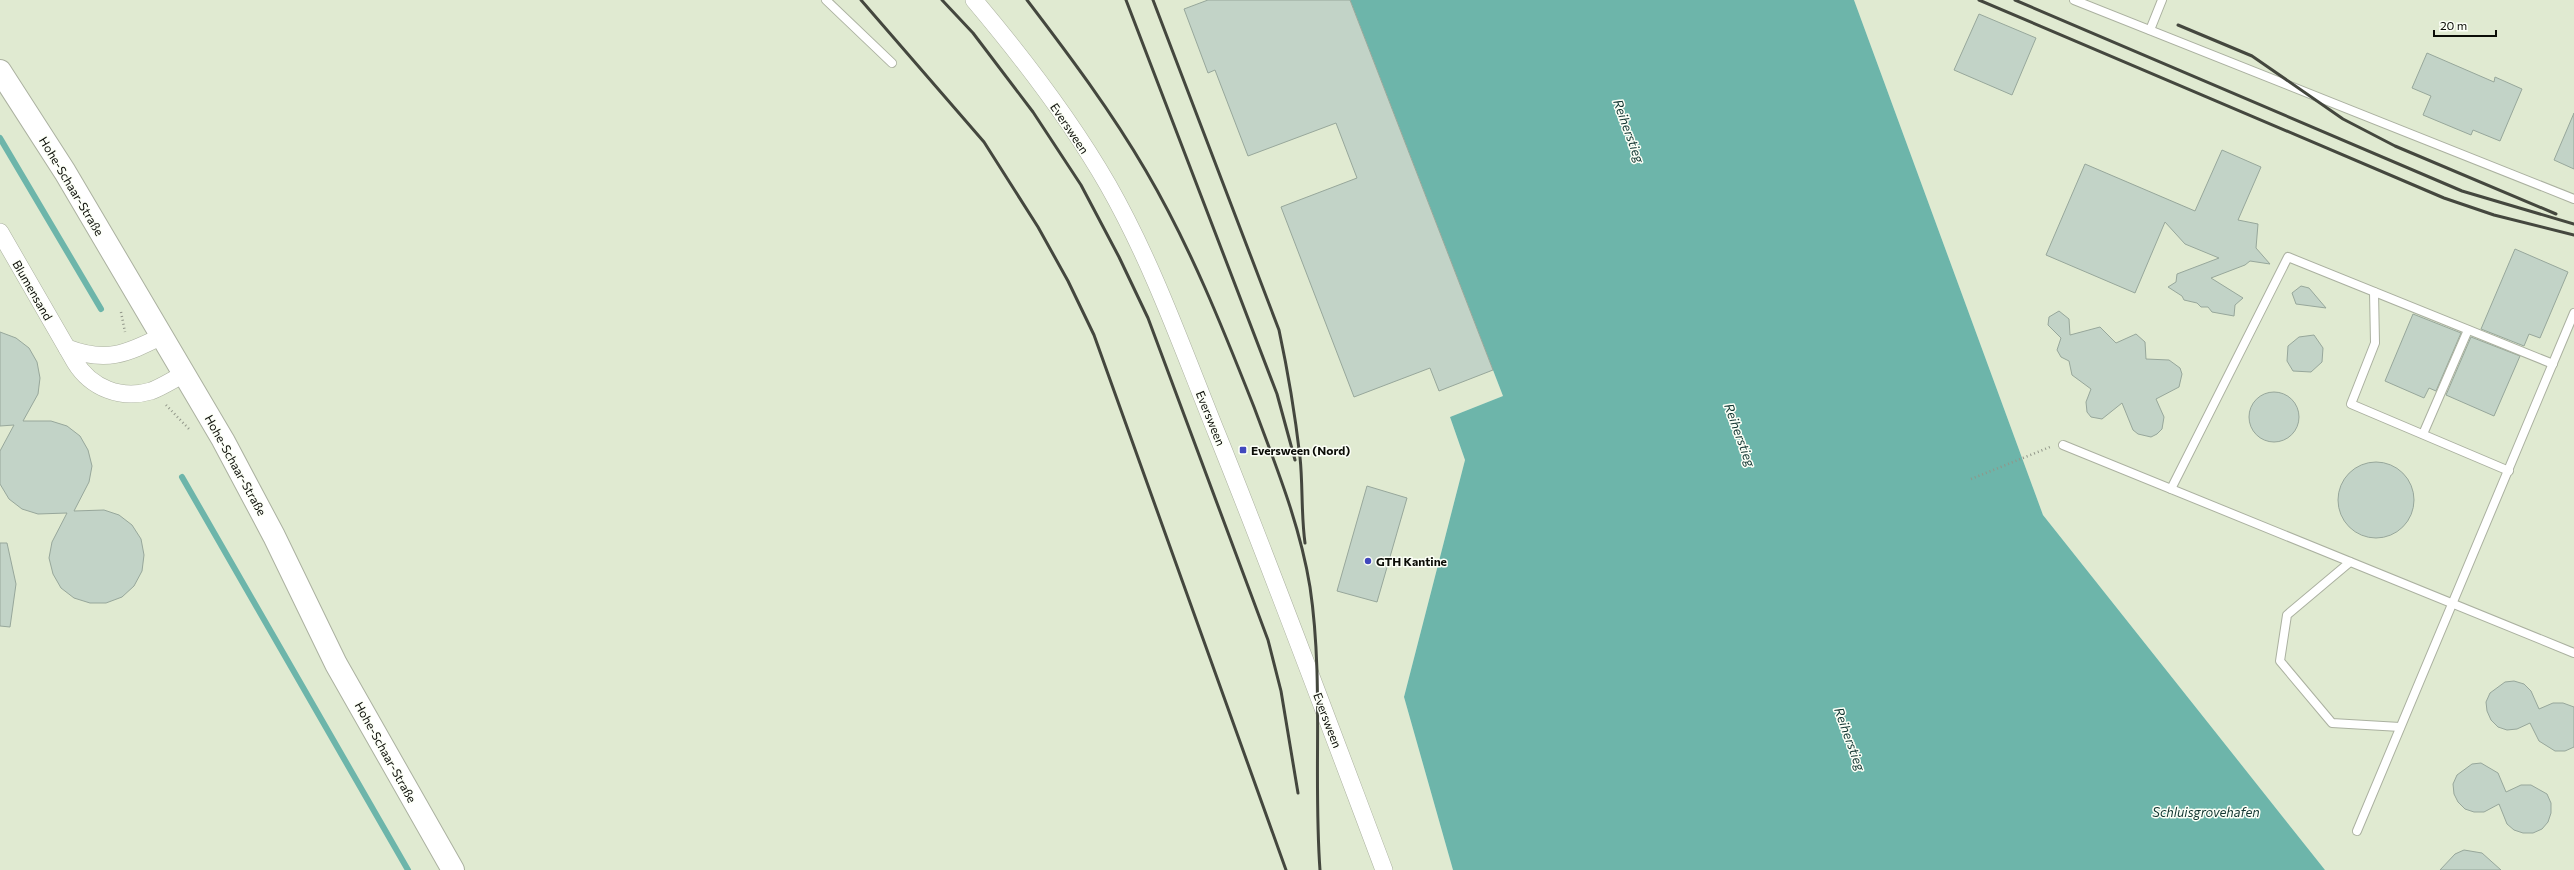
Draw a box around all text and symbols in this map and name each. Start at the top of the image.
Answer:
scale bar [2434,12,2496,38]
text: 20 m [2440,18,2467,32]
water label: Reiherstieg [1610,97,1648,166]
street label: Eversween [1048,100,1092,156]
street label: Hohe-Schaar-Straße [37,134,107,238]
street label: Blumensand [10,258,56,322]
street label: Eversween [1194,388,1228,448]
water label: Reiherstieg [1721,401,1759,470]
street label: Hohe-Schaar-Straße [202,412,270,518]
place label: Eversween (Nord) [1251,443,1350,457]
marker: Eversween (Nord) [1238,445,1248,455]
place label: GTH Kantine [1376,554,1447,568]
marker: GTH Kantine [1363,556,1373,566]
street label: Eversween [1311,690,1345,750]
street label: Hohe-Schaar-Straße [352,699,420,805]
water label: Reiherstieg [1831,705,1869,774]
water label: Schluisgrovehafen [2152,804,2260,820]

